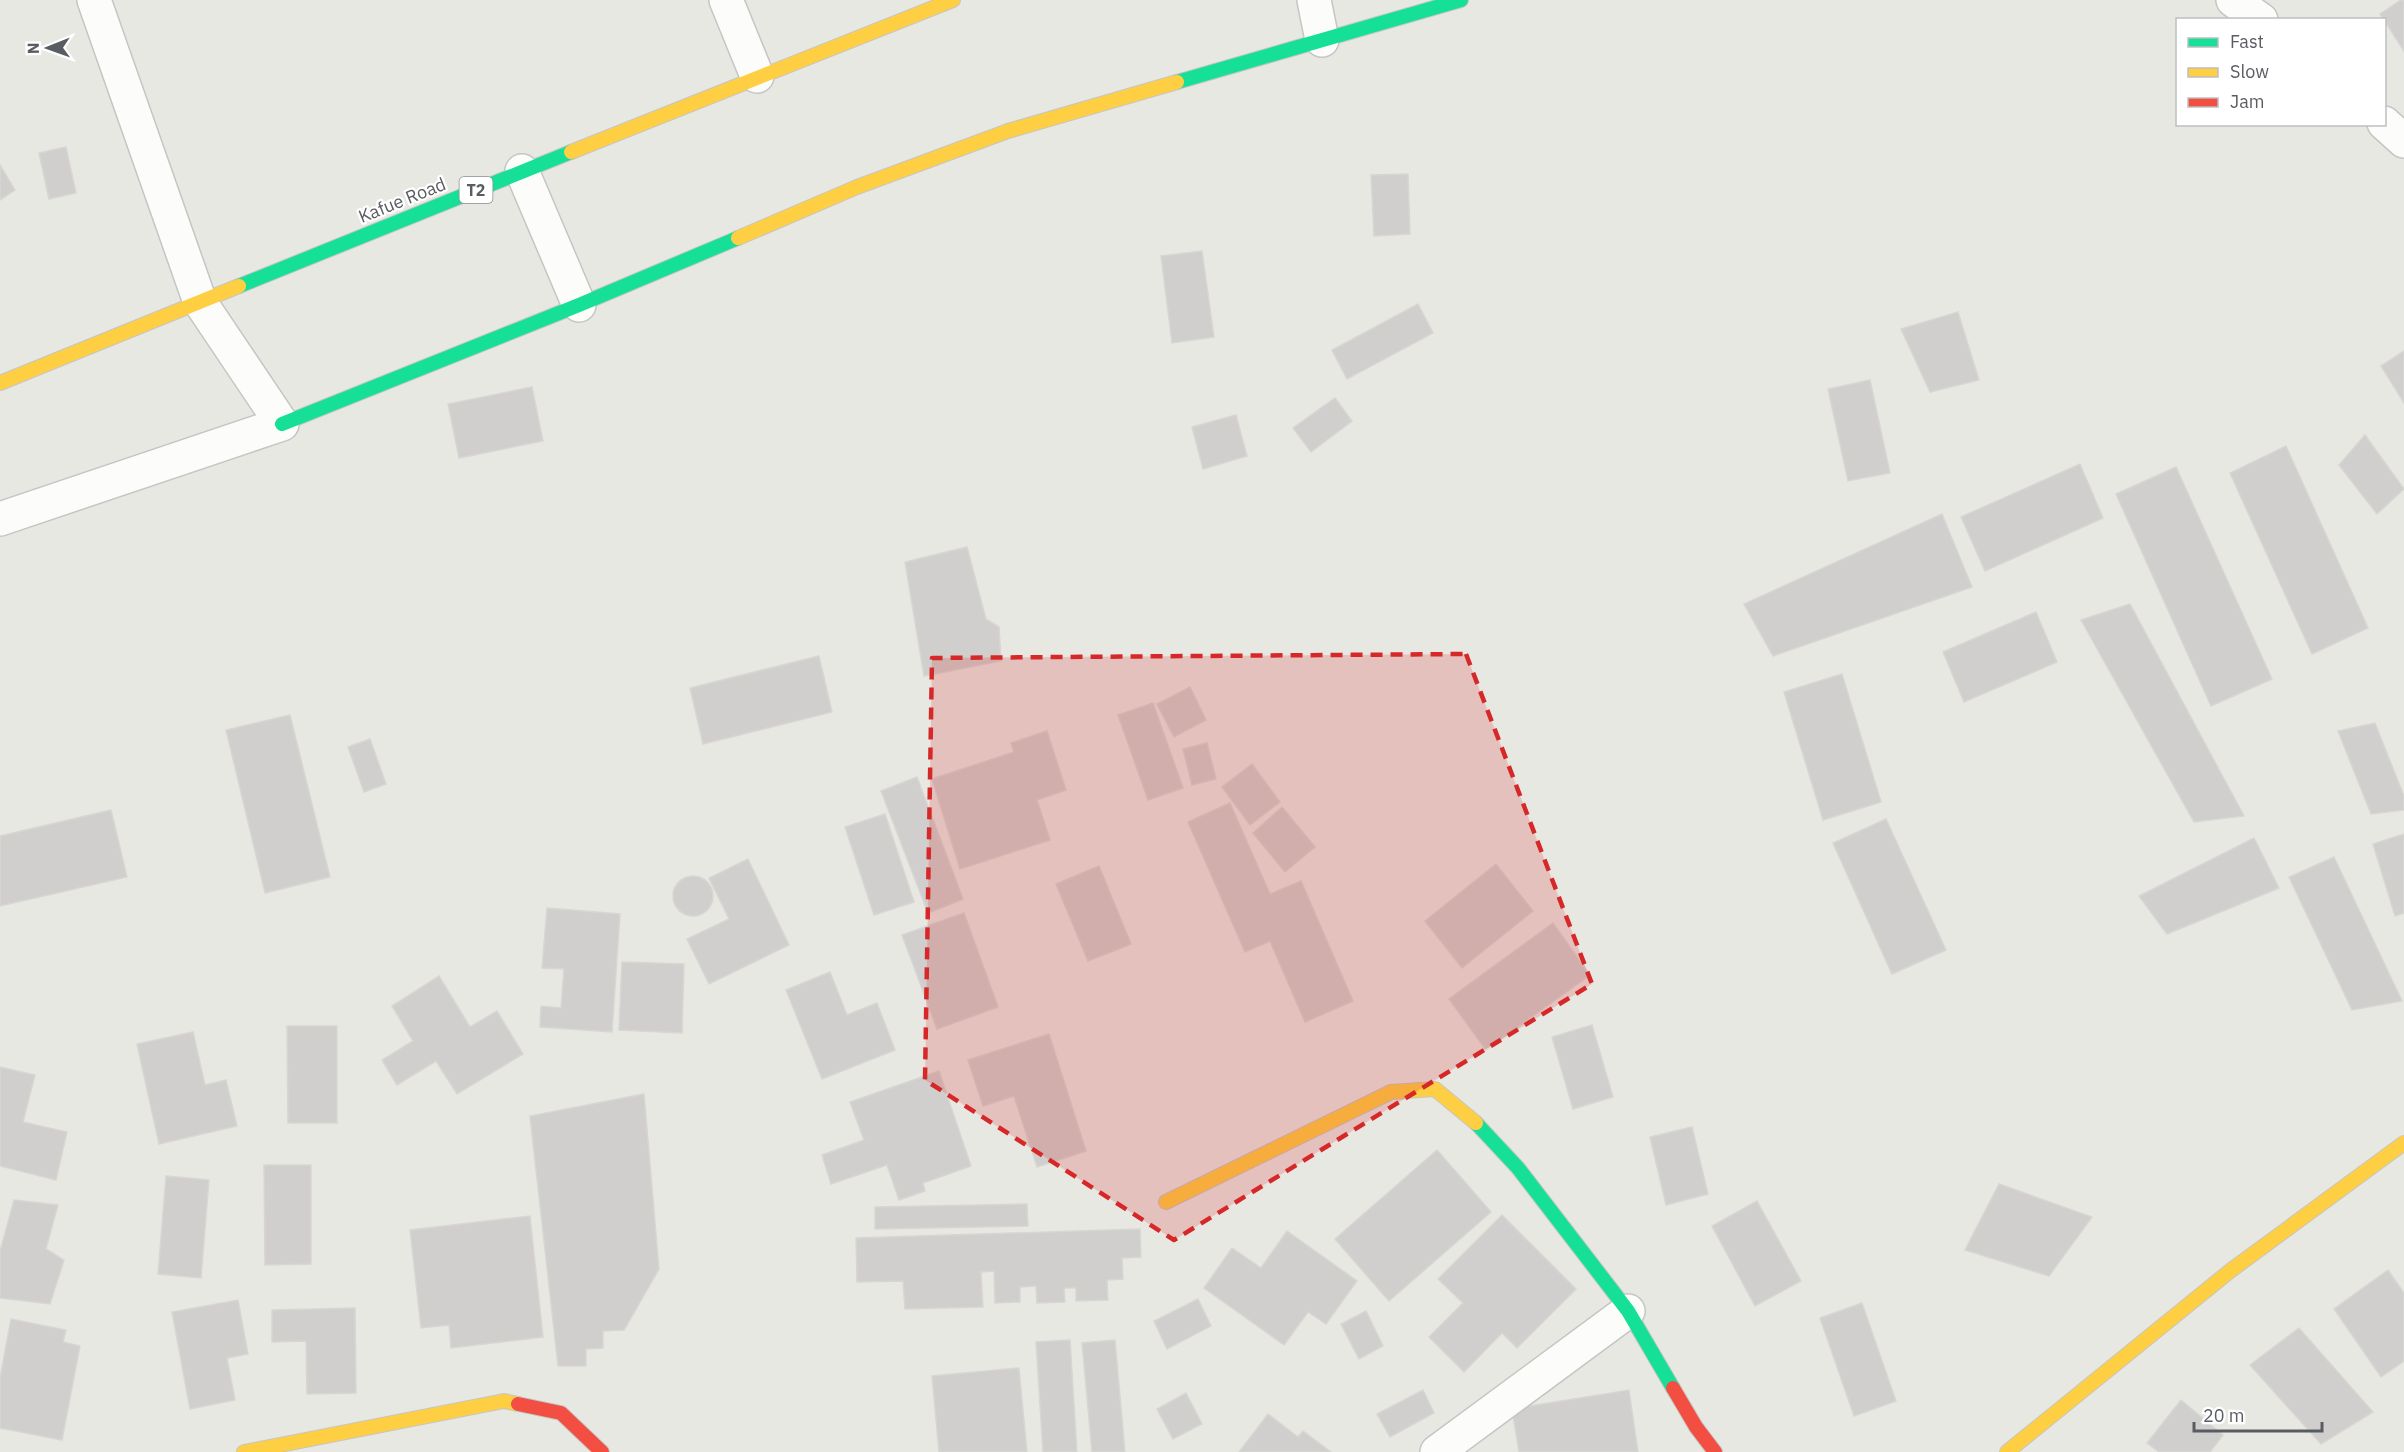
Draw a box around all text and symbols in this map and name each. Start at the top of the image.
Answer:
north arrow [18,18,78,78]
legend [2176,18,2386,126]
text: Fast [2230,30,2264,53]
text: N [23,42,43,54]
text: Slow [2230,60,2269,83]
text: Jam [2230,90,2265,113]
street label: Kafue Road [355,172,449,228]
road number: T2 [460,177,492,203]
scale bar [2194,1395,2322,1433]
text: 20 m [2203,1404,2245,1427]

